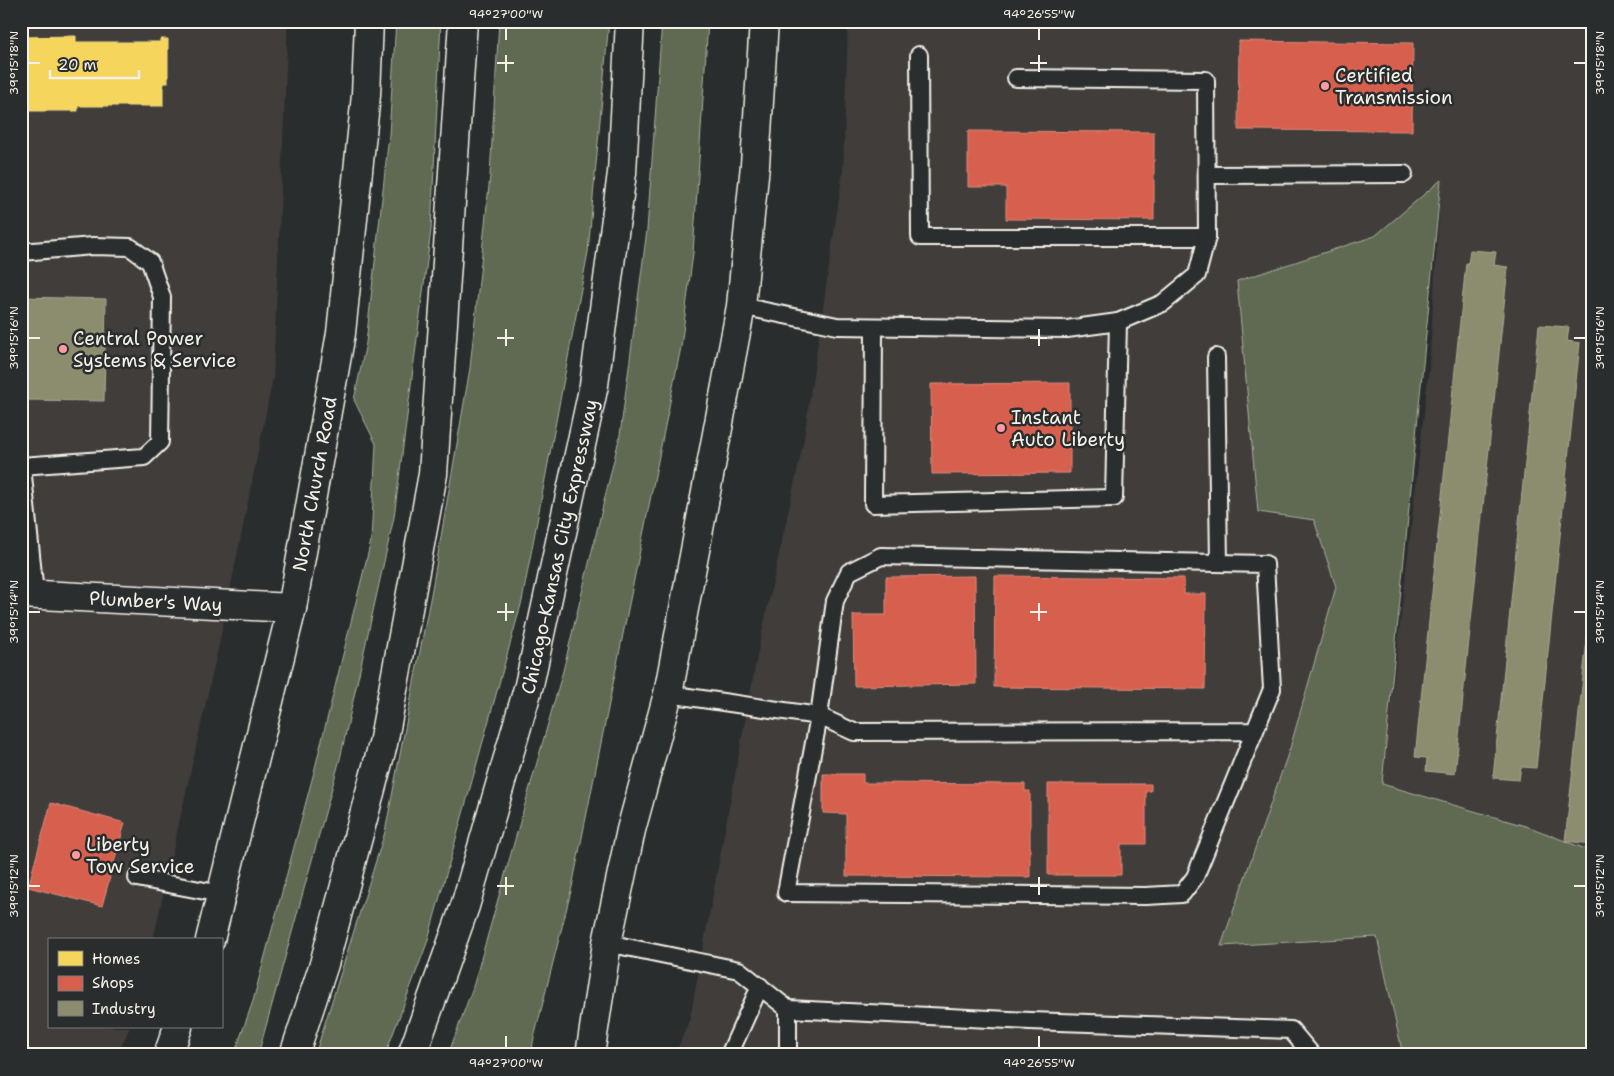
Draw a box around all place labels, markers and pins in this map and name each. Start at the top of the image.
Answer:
place label: Certified Transmission [1335,63,1453,110]
marker: Certified Transmission [1319,80,1331,92]
place label: Central Power Systems & Service [73,326,236,373]
marker: Central Power Systems & Service [57,343,69,355]
place label: Instant Auto Liberty [1011,405,1125,452]
marker: Instant Auto Liberty [995,422,1007,434]
place label: Liberty Tow Service [86,832,195,879]
marker: Liberty Tow Service [70,849,82,861]

